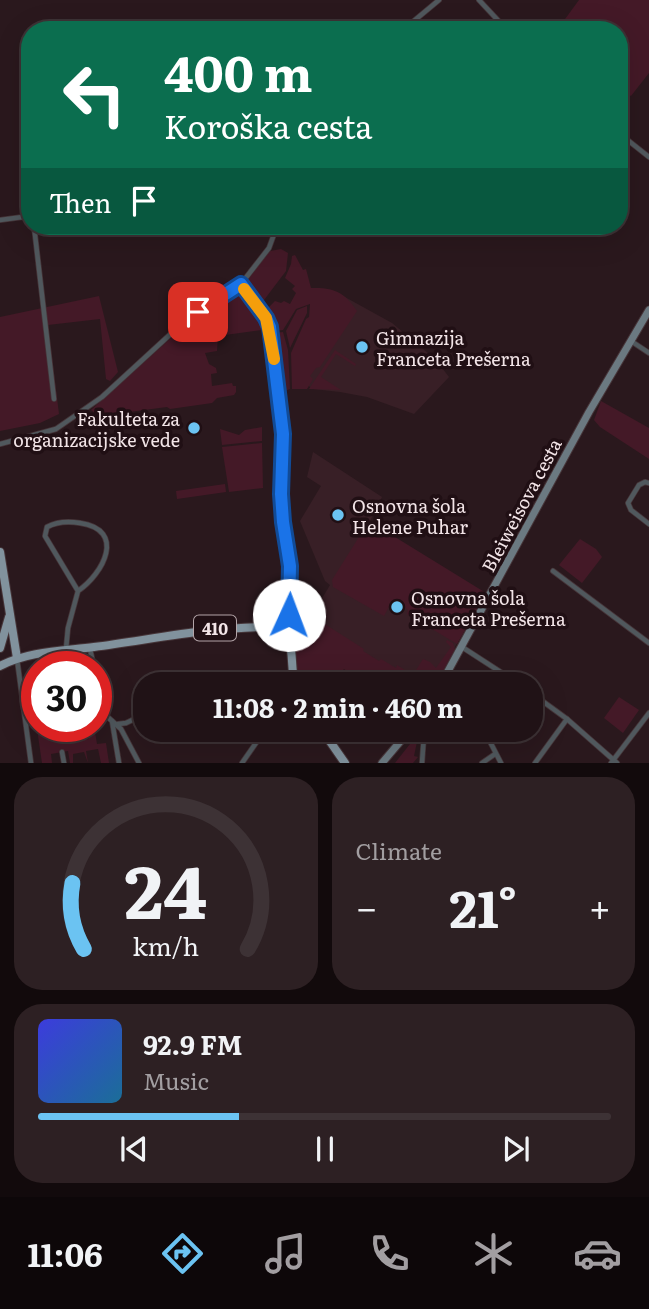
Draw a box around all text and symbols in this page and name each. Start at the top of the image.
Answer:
text: 400 m [164,34,313,107]
icon: left [49,49,140,140]
text: Koroška cesta [164,101,373,149]
text: Then [49,182,111,221]
icon: arrive [125,182,163,220]
pin [168,282,228,342]
icon: arrive [179,293,217,331]
place label: Gimnazija Franceta Prešerna [376,324,531,372]
marker: Gimnazija Franceta Prešerna [354,339,370,355]
place label: Fakulteta za organizacijske vede [13,405,180,453]
marker: Fakulteta za organizacijske vede [186,420,202,436]
street label: Bleiweisova cesta [474,433,568,577]
place label: Osnovna šola Helene Puhar [352,492,468,540]
marker: Osnovna šola Helene Puhar [330,507,346,523]
position arrow [252,578,326,652]
place label: Osnovna šola Franceta Prešerna [411,584,566,632]
marker: Osnovna šola Franceta Prešerna [389,599,405,615]
road number: 410 [194,615,236,640]
speed limit sign: 30 [21,651,112,742]
text: 11:08 · 2 min · 460 m [213,687,463,726]
text: Climate [356,833,442,867]
text: 24 [124,834,207,942]
text: 21° [449,867,517,944]
text: − [356,877,378,934]
text: + [589,877,611,934]
text: km/h [132,927,199,964]
text: 92.9 FM [143,1024,242,1063]
text: Music [143,1063,209,1097]
icon: previous [115,1130,153,1168]
icon: pause [306,1130,344,1168]
icon: next [497,1130,535,1168]
text: 11:06 [27,1229,103,1277]
icon: directions [158,1229,207,1278]
icon: music [261,1229,310,1278]
icon: phone [365,1229,414,1278]
icon: climate [469,1229,518,1278]
icon: car [573,1229,622,1278]

